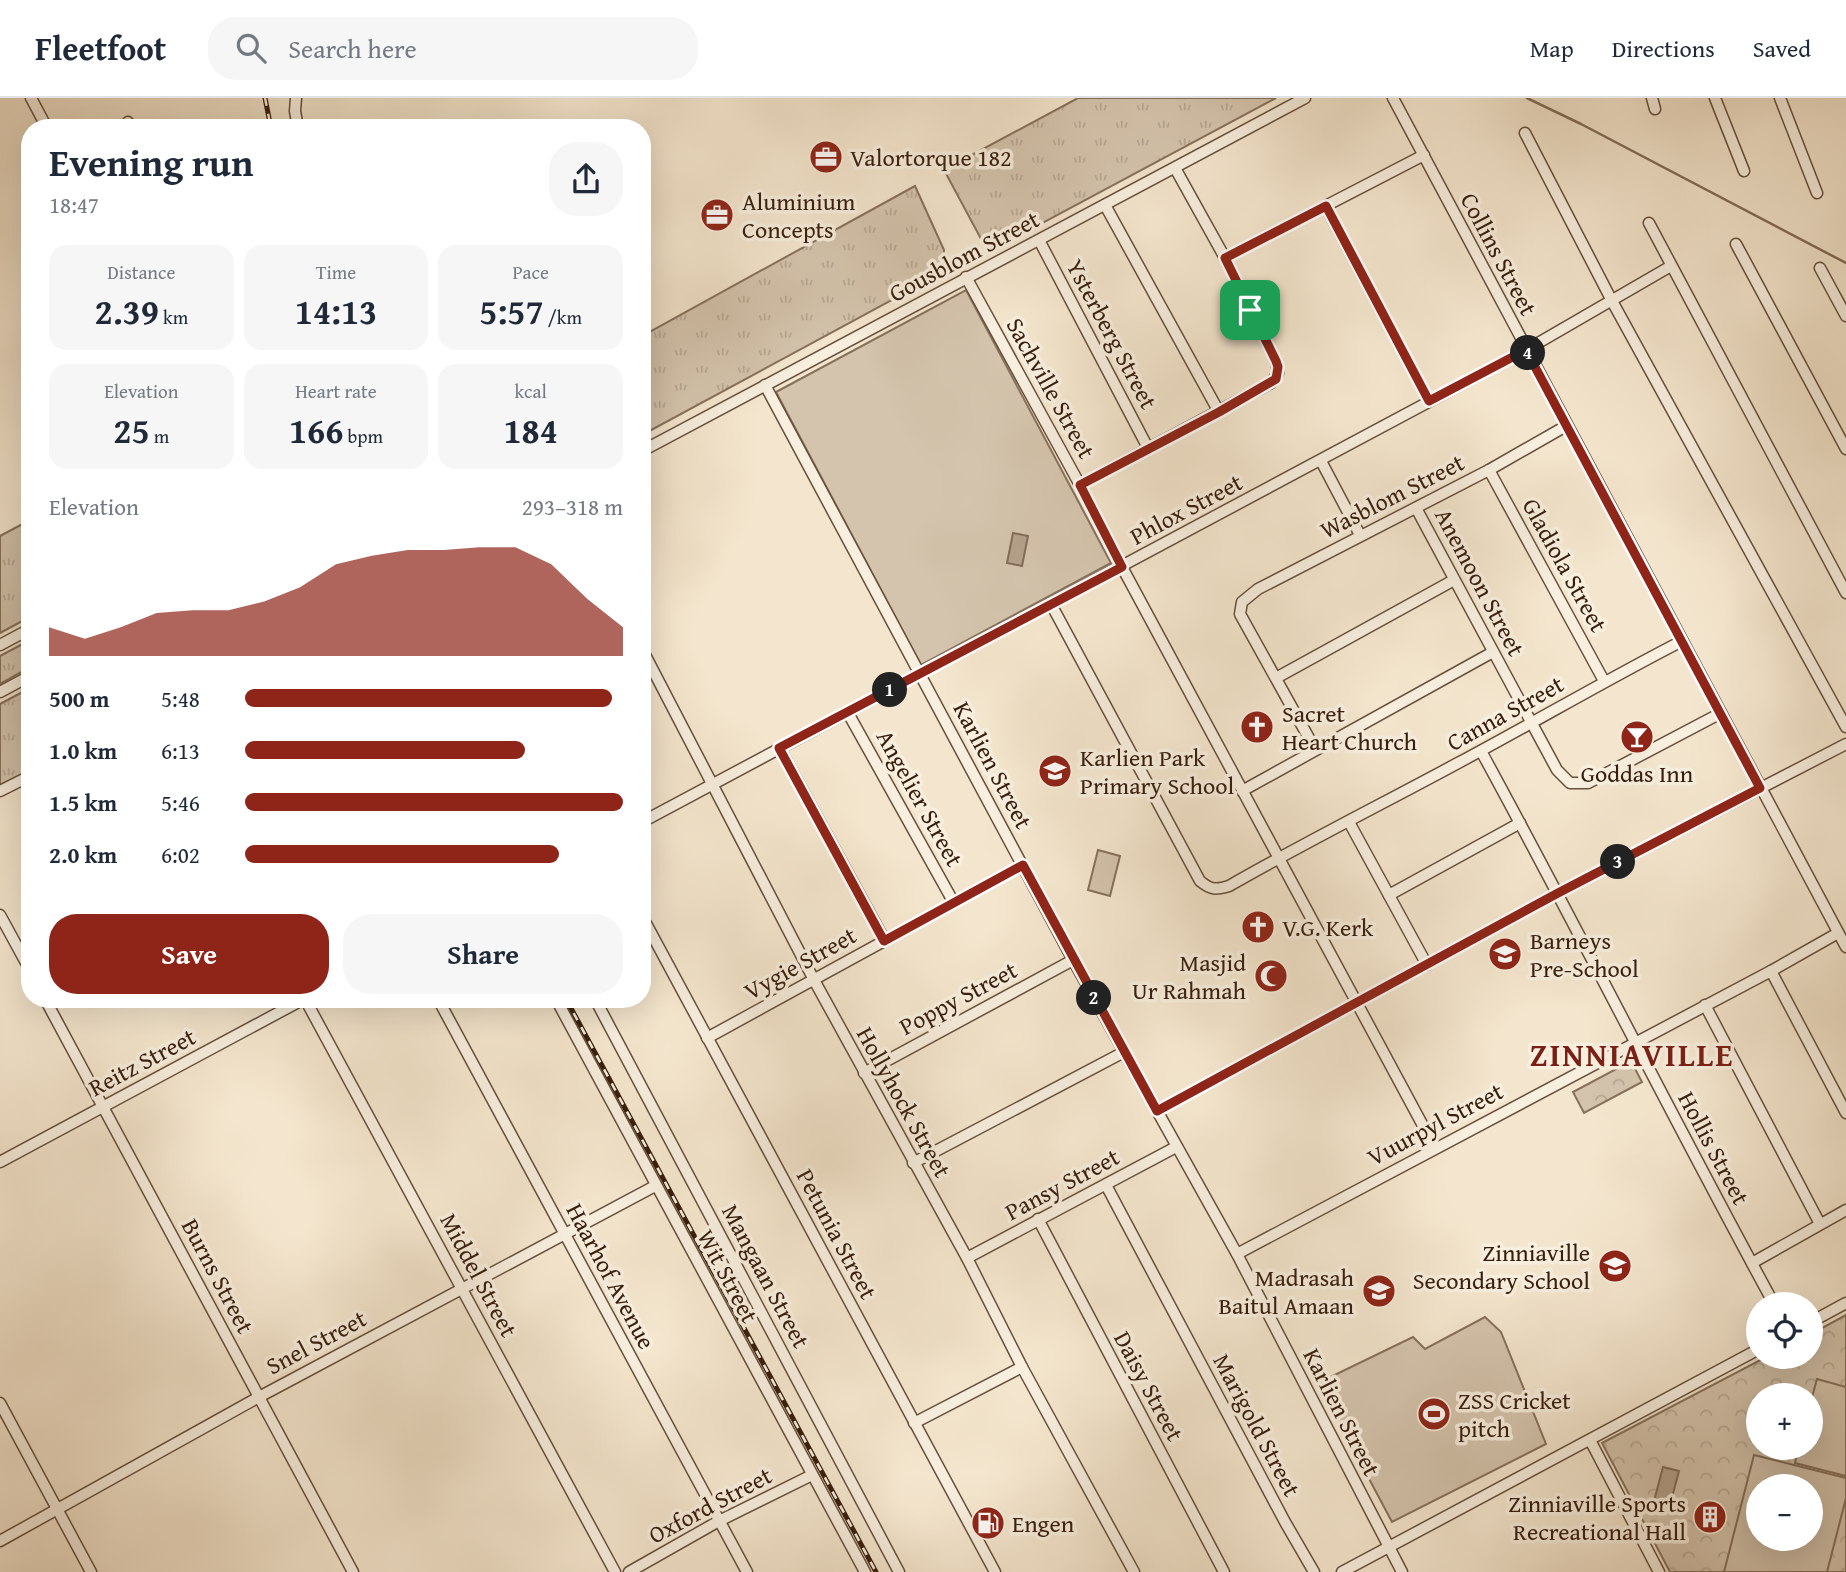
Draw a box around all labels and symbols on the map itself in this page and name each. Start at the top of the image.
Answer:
office icon: Valortorque 182 [807,138,845,176]
place label: Valortorque 182 [850,140,1012,175]
place label: Aluminium Concepts [742,184,856,247]
street label: Collins Street [1452,186,1546,322]
office icon: Aluminium Concepts [698,196,736,234]
street label: Gousblom Street [883,201,1046,310]
street label: Ysterberg Street [1058,253,1166,416]
pin [1220,280,1280,340]
street label: Sachville Street [998,311,1104,465]
pin: 4 [1510,336,1546,370]
street label: Wasblom Street [1314,444,1471,547]
street label: Phlox Street [1123,464,1249,553]
street label: Gladiola Street [1514,492,1616,639]
street label: Anemoon Street [1426,502,1534,663]
street label: Canna Street [1440,666,1570,760]
pin: 1 [872,672,908,708]
street label: Karlien Street [945,695,1041,835]
place label: Sacret Heart Church [1282,696,1417,759]
church icon: Sacret Heart Church [1238,708,1276,746]
bar icon: Goddas Inn [1618,718,1656,756]
street label: Angelier Street [868,723,972,873]
place label: Karlien Park Primary School [1080,740,1235,803]
school or university icon: Karlien Park Primary School [1036,752,1074,790]
place label: Goddas Inn [1581,756,1694,791]
pin: 3 [1600,844,1636,880]
church icon: V.G. Kerk [1239,908,1277,946]
place label: V.G. Kerk [1282,910,1374,945]
street label: Vygie Street [737,917,863,1008]
place label: Barneys Pre-School [1530,923,1639,986]
school or university icon: Barneys Pre-School [1486,935,1524,973]
place label: Masjid Ur Rahmah [1132,945,1247,1008]
street label: Poppy Street [893,952,1024,1044]
mosque icon: Masjid Ur Rahmah [1252,957,1290,995]
pin: 2 [1076,981,1112,1016]
street label: Reitz Street [82,1019,202,1105]
street label: Hollyhock Street [848,1020,960,1184]
district label: ZINNIAVILLE [1530,1031,1734,1078]
street label: Vuurpyl Street [1361,1073,1510,1174]
street label: Hollis Street [1669,1085,1759,1211]
street label: Pansy Street [999,1139,1126,1229]
street label: Petunia Street [788,1163,886,1306]
street label: Haarhof Avenue [558,1197,664,1355]
street label: Mangaan Street [713,1198,819,1355]
street label: Middel Street [432,1207,527,1344]
street label: Burns Street [173,1212,263,1340]
street label: Wit Street [689,1223,768,1330]
place label: Zinniaville Secondary School [1413,1235,1590,1298]
school or university icon: Zinniaville Secondary School [1596,1247,1634,1285]
place label: Madrasah Baitul Amaan [1219,1260,1355,1323]
school or university icon: Madrasah Baitul Amaan [1360,1272,1398,1310]
street label: Snel Street [260,1301,373,1383]
street label: Daisy Street [1105,1325,1193,1448]
street label: Karlien Street [1295,1342,1390,1483]
street label: Marigold Street [1205,1347,1310,1503]
place label: ZSS Cricket pitch [1458,1383,1571,1446]
sports icon: ZSS Cricket pitch [1415,1395,1453,1433]
street label: Oxford Street [642,1458,778,1552]
place label: Zinniaville Sports Recreational Hall [1508,1486,1686,1549]
building icon: Zinniaville Sports Recreational Hall [1691,1498,1729,1536]
fuel station icon: Engen [969,1504,1007,1542]
place label: Engen [1012,1506,1075,1541]

